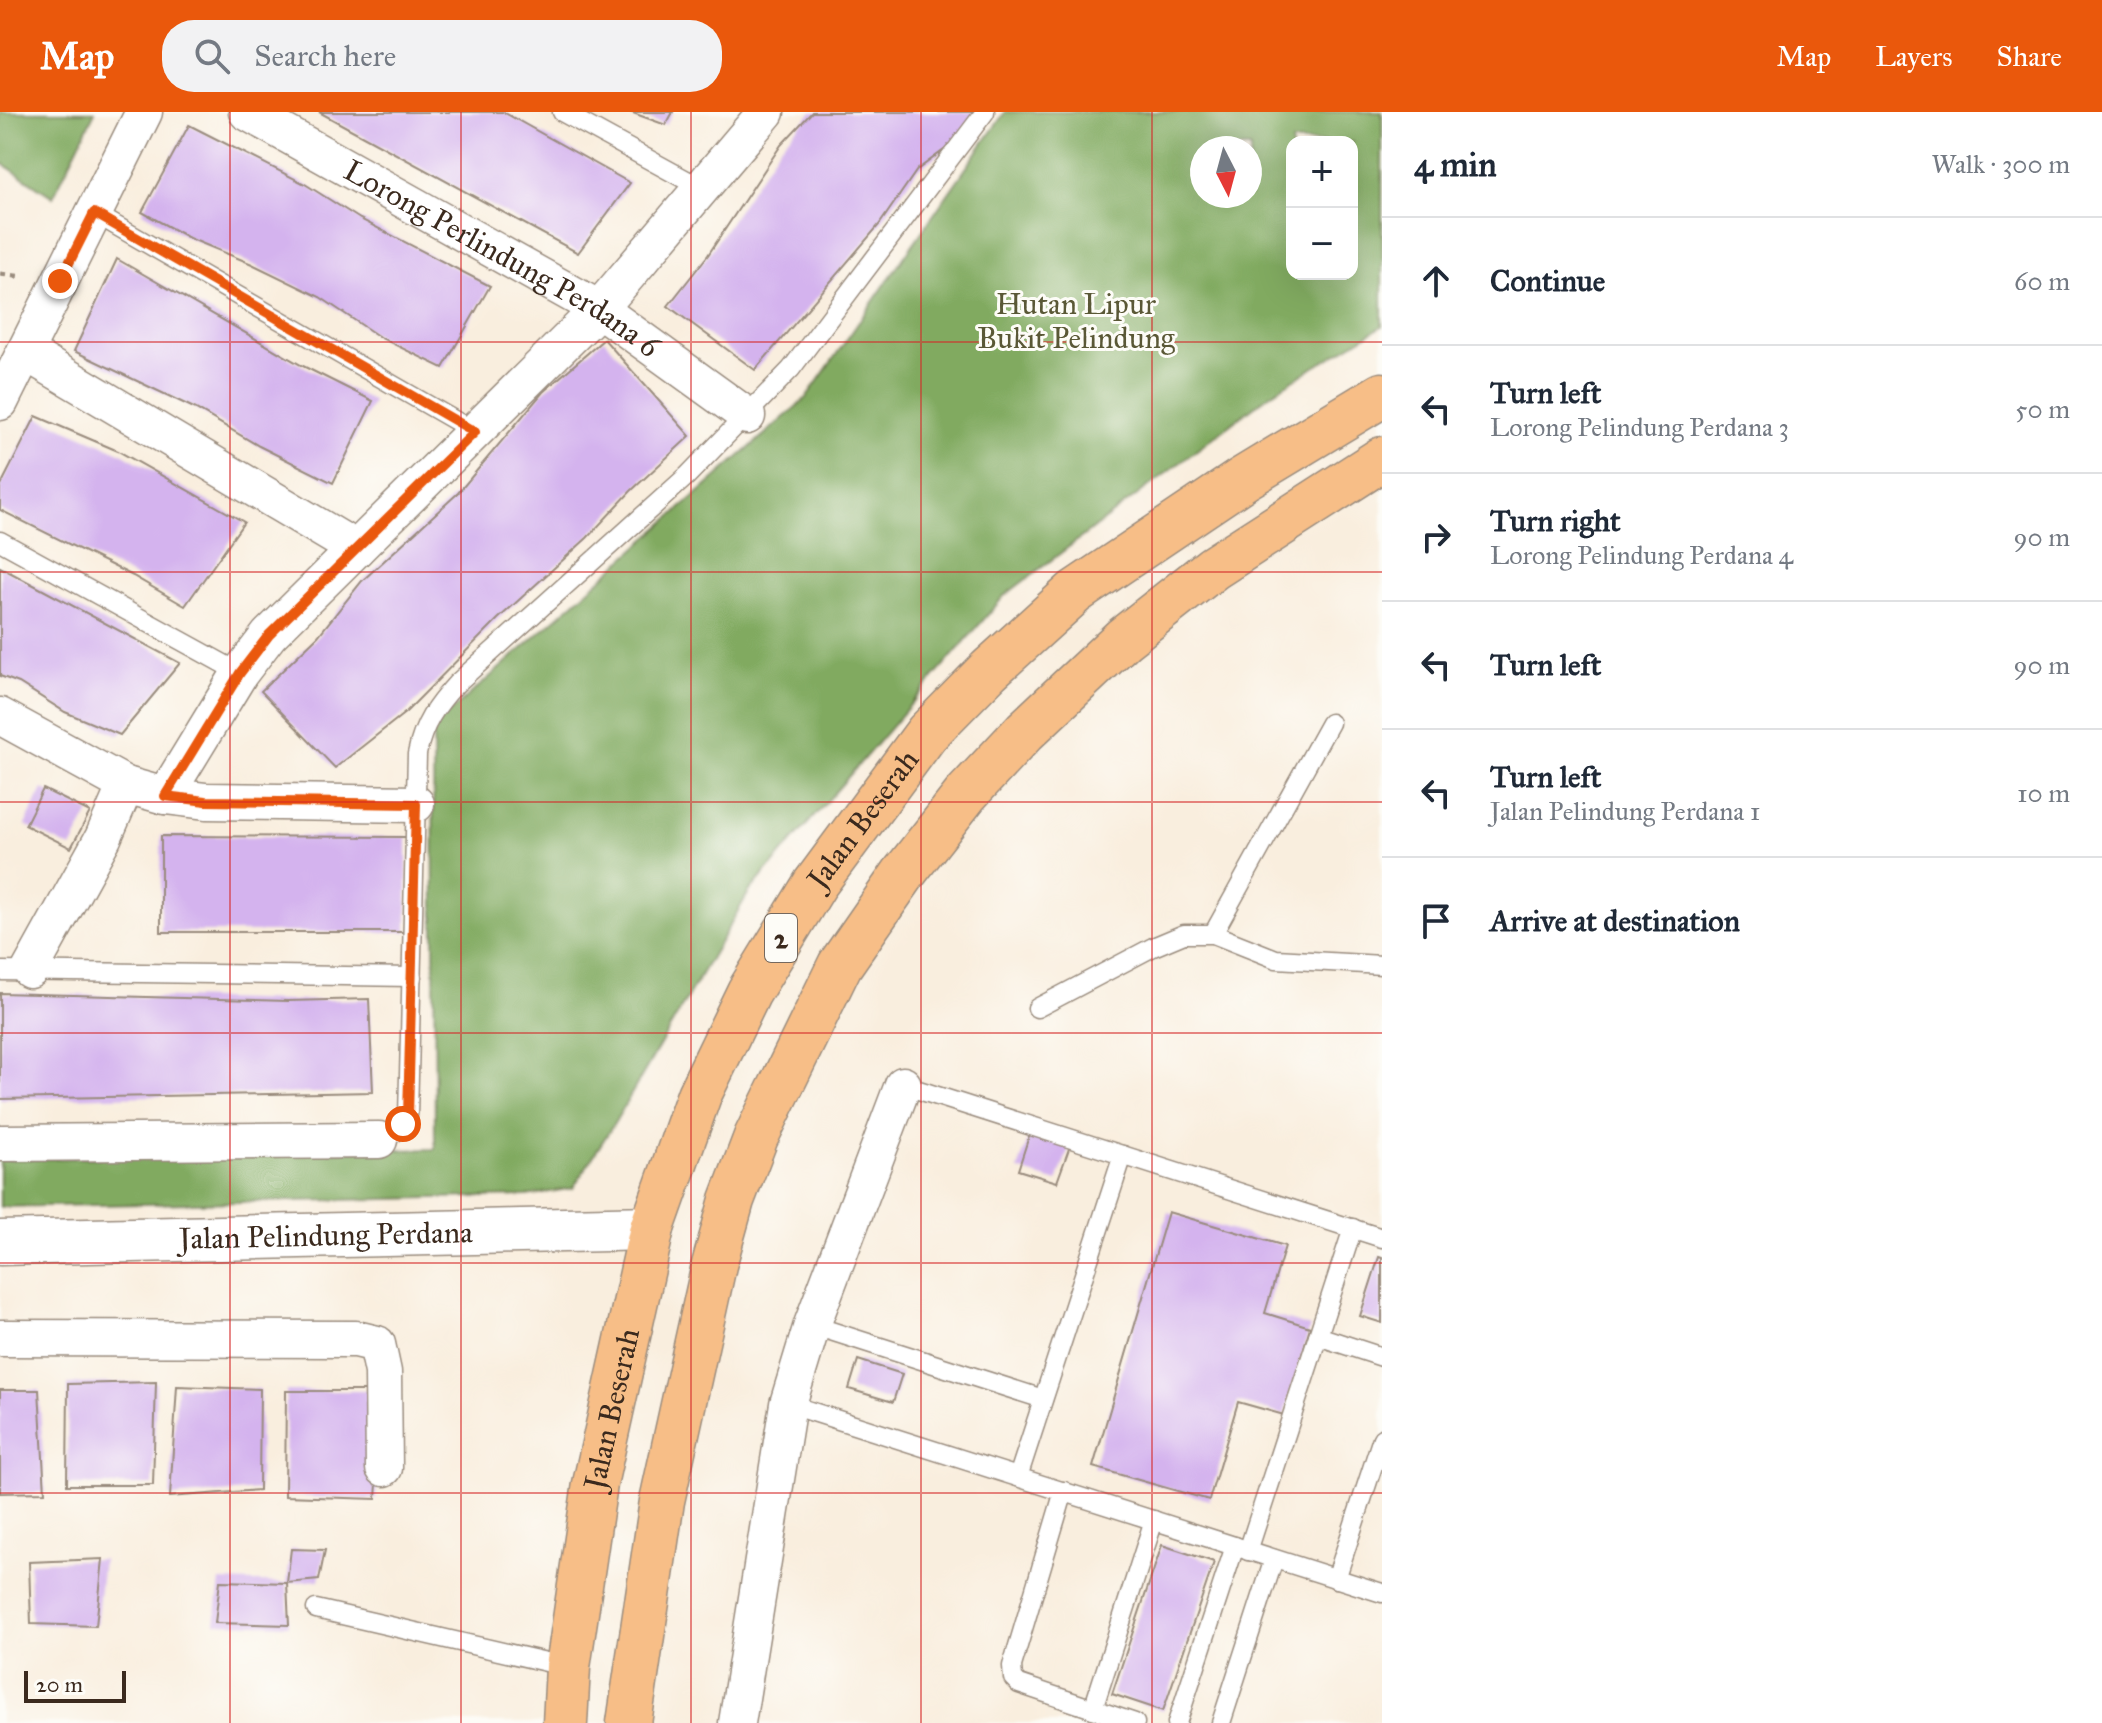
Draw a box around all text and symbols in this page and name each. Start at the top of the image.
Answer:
search box [162,20,722,92]
text: Map [40,33,114,79]
icon: search [190,34,234,78]
text: Search here [254,38,396,74]
text: Map [1776,39,1831,74]
text: Layers [1875,39,1953,74]
text: Share [1997,39,2062,74]
north arrow [1190,136,1262,208]
map controls [1286,136,1358,280]
button: + [1286,136,1358,208]
text: 4 min [1414,144,1497,185]
text: Walk · 300 m [1931,148,2070,180]
street label: Lorong Perlindung Perdana 6 [338,152,668,366]
button: − [1286,208,1358,280]
icon: ahead [1414,259,1458,303]
route end [42,263,78,299]
text: Continue [1490,263,1605,299]
text: 60 m [2014,265,2070,297]
park label: Hutan Lipur Bukit Pelindung [977,286,1176,356]
text: Turn left [1490,375,1601,411]
icon: left [1414,387,1458,431]
text: 50 m [2015,393,2070,425]
text: Lorong Pelindung Perdana 3 [1490,411,1789,443]
text: Turn right [1490,503,1621,539]
icon: right [1414,515,1458,559]
text: 90 m [2013,521,2070,553]
text: Lorong Pelindung Perdana 4 [1490,539,1793,571]
icon: left [1414,643,1458,687]
text: Turn left [1490,647,1601,683]
text: 90 m [2013,649,2070,681]
street label: Jalan Beserah [798,742,926,898]
text: Turn left [1490,759,1601,795]
icon: left [1414,771,1458,815]
text: 10 m [2017,777,2070,809]
text: Jalan Pelindung Perdana 1 [1490,795,1760,827]
icon: arrive [1414,899,1458,943]
text: Arrive at destination [1490,903,1740,939]
road number: 2 [765,914,797,962]
route start [385,1106,421,1142]
street label: Jalan Pelindung Perdana [176,1214,473,1257]
street label: Jalan Beserah [576,1325,647,1496]
scale bar [24,1667,126,1703]
text: 20 m [36,1671,83,1698]

